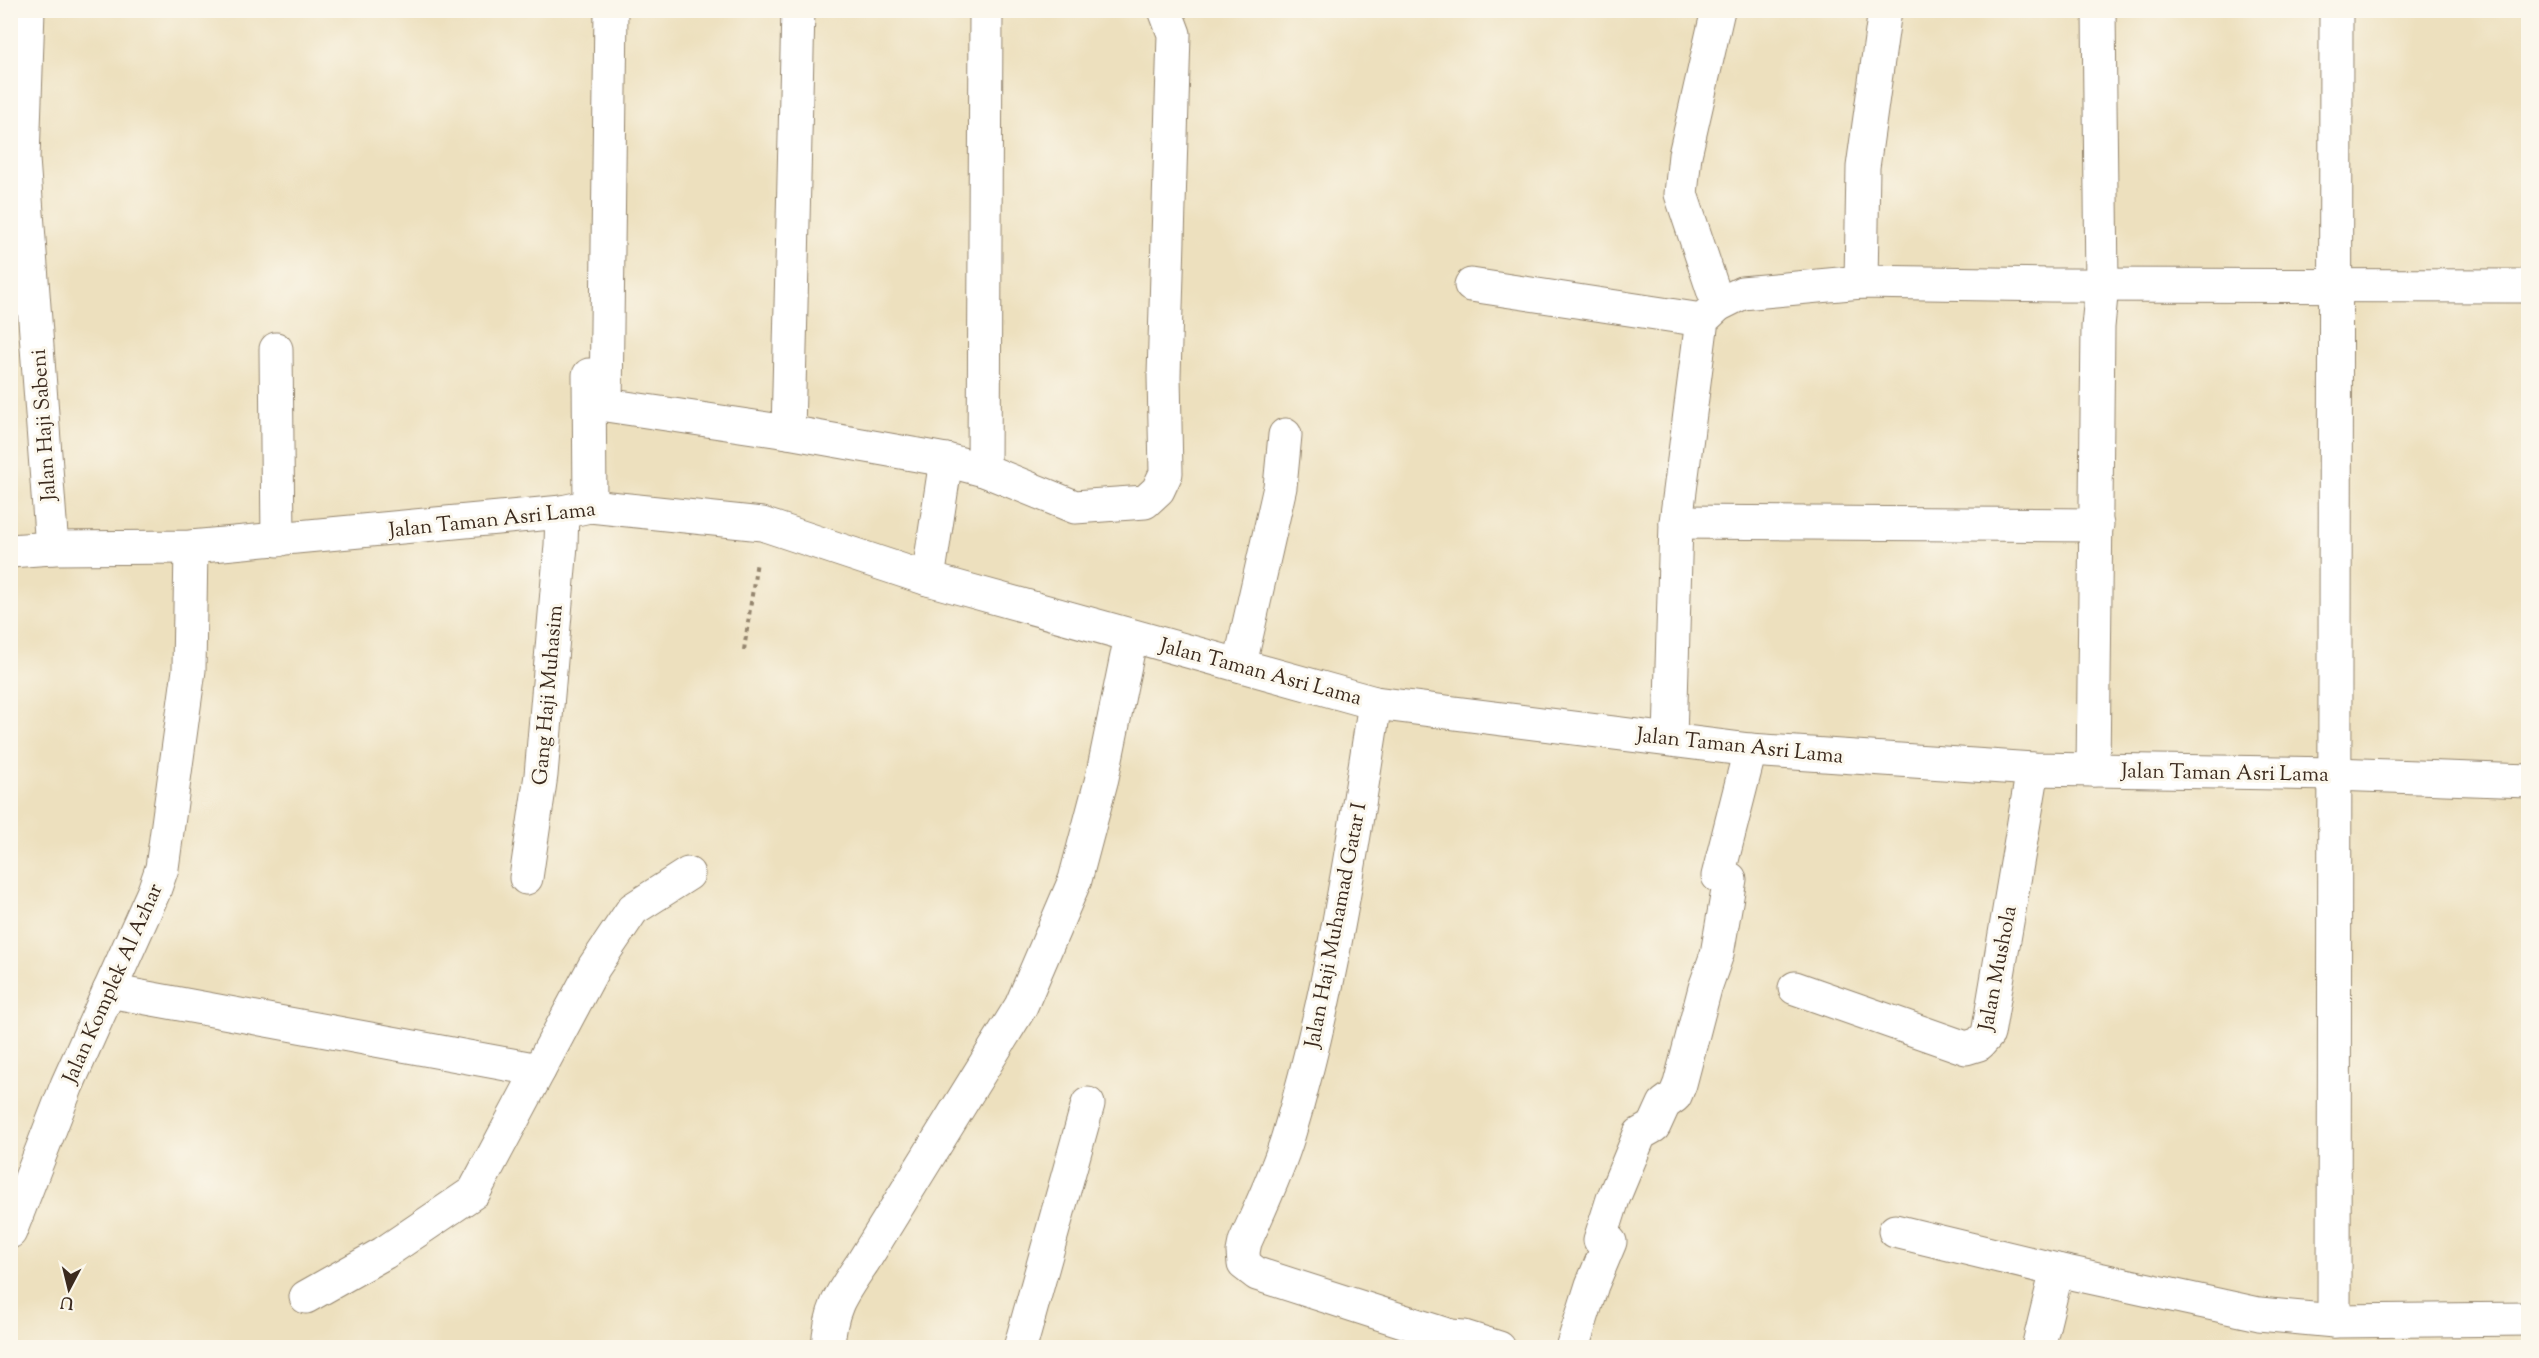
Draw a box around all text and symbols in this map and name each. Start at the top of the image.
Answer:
street label: Jalan Haji Sabeni [25,348,65,503]
street label: Jalan Taman Asri Lama [386,495,597,547]
street label: Gang Haji Muhasim [526,604,572,787]
street label: Jalan Taman Asri Lama [1155,631,1365,714]
street label: Jalan Taman Asri Lama [1634,721,1845,773]
street label: Jalan Taman Asri Lama [2120,757,2329,791]
street label: Jalan Haji Muhamad Gatar I [1298,800,1375,1052]
street label: Jalan Komplek Al Azhar [56,879,171,1089]
street label: Jalan Mushola [1972,903,2026,1034]
north arrow [39,1259,99,1319]
text: U [59,1289,75,1314]

